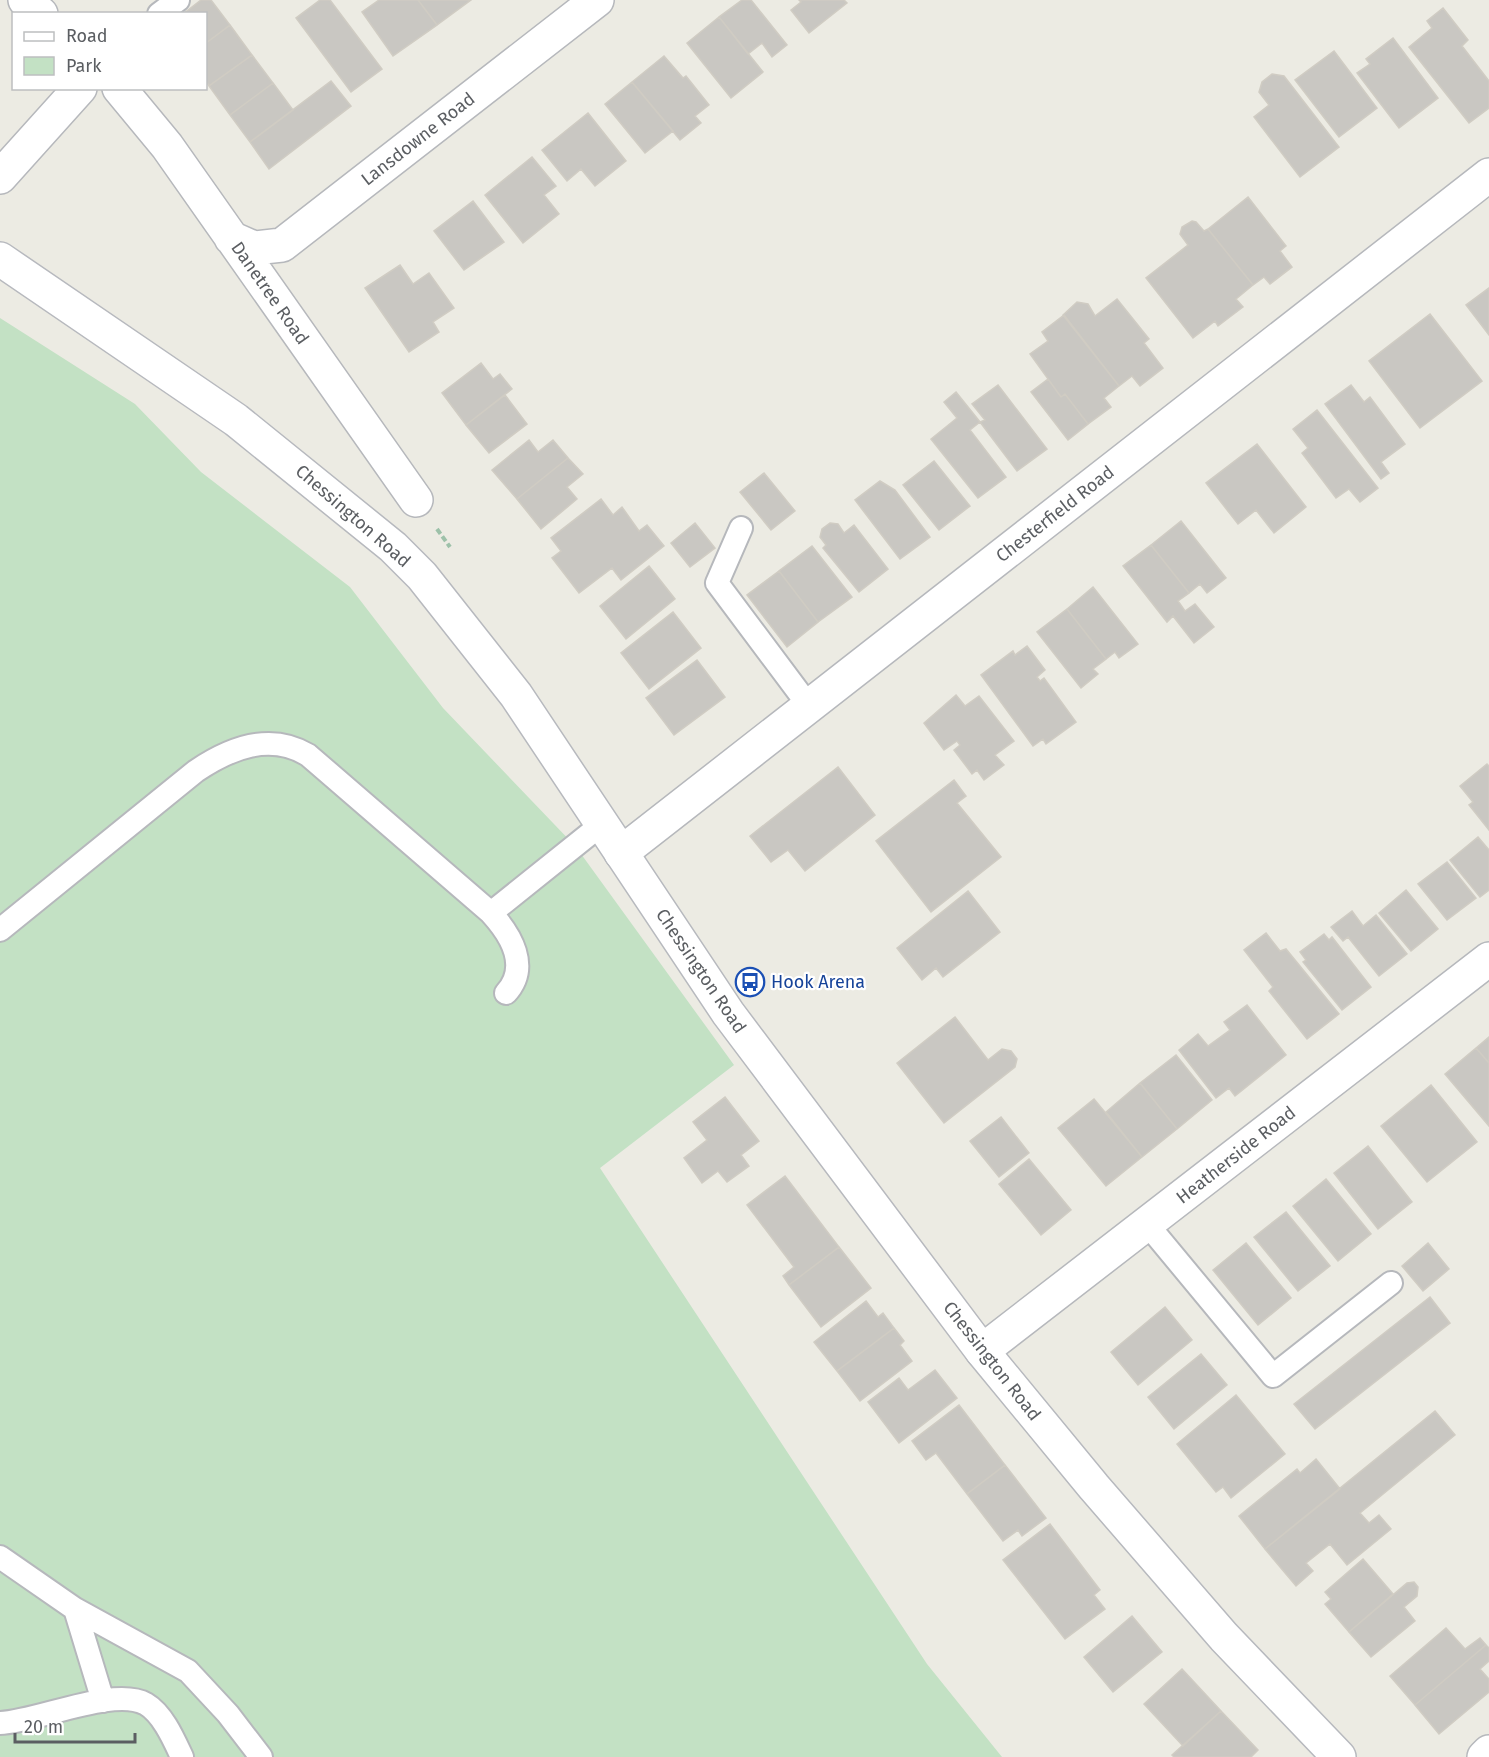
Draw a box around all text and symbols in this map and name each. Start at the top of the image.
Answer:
legend [12,12,207,90]
text: Road [66,25,108,47]
text: Park [66,55,102,77]
street label: Lansdowne Road [357,88,479,190]
street label: Danetree Road [226,237,314,349]
street label: Chessington Road [291,460,415,572]
street label: Chesterfield Road [991,461,1119,567]
street label: Chessington Road [651,905,751,1037]
bus stop icon: Hook Arena [734,966,766,998]
place label: Hook Arena [771,971,865,993]
street label: Heatherside Road [1172,1102,1300,1208]
street label: Chessington Road [939,1297,1045,1425]
scale bar [15,1706,135,1744]
text: 20 m [24,1716,63,1738]

